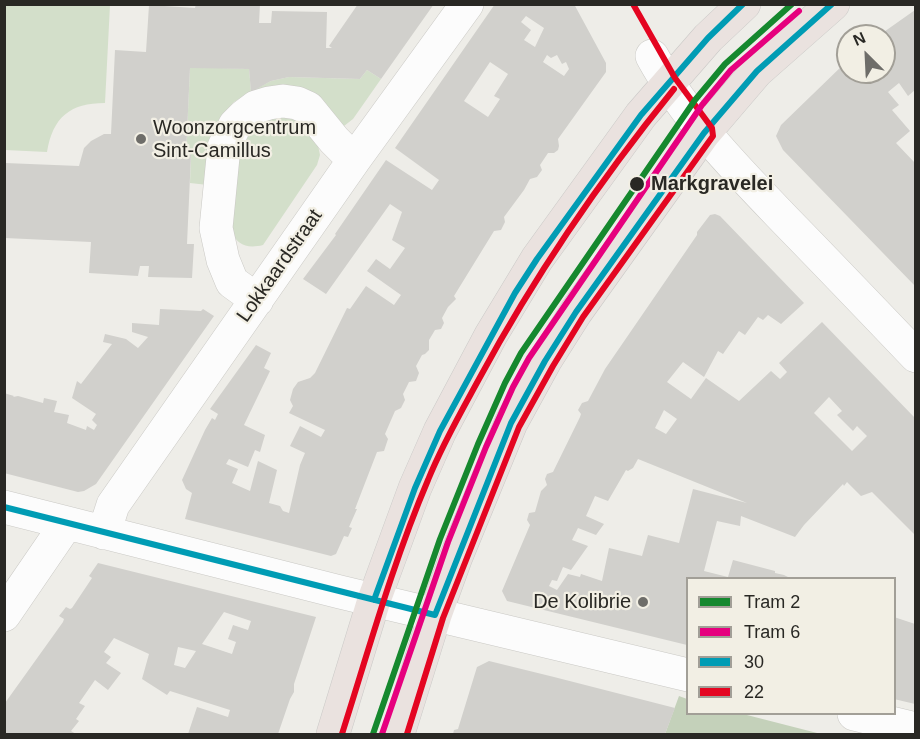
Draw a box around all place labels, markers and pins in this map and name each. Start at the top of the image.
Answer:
place label: Woonzorgcentrum Sint-Camillus [153,116,316,163]
marker: Woonzorgcentrum Sint-Camillus [134,132,148,146]
place label: Markgravelei [651,172,773,196]
marker: Markgravelei [628,175,646,193]
place label: De Kolibrie [533,590,631,614]
marker: De Kolibrie [636,595,650,609]

